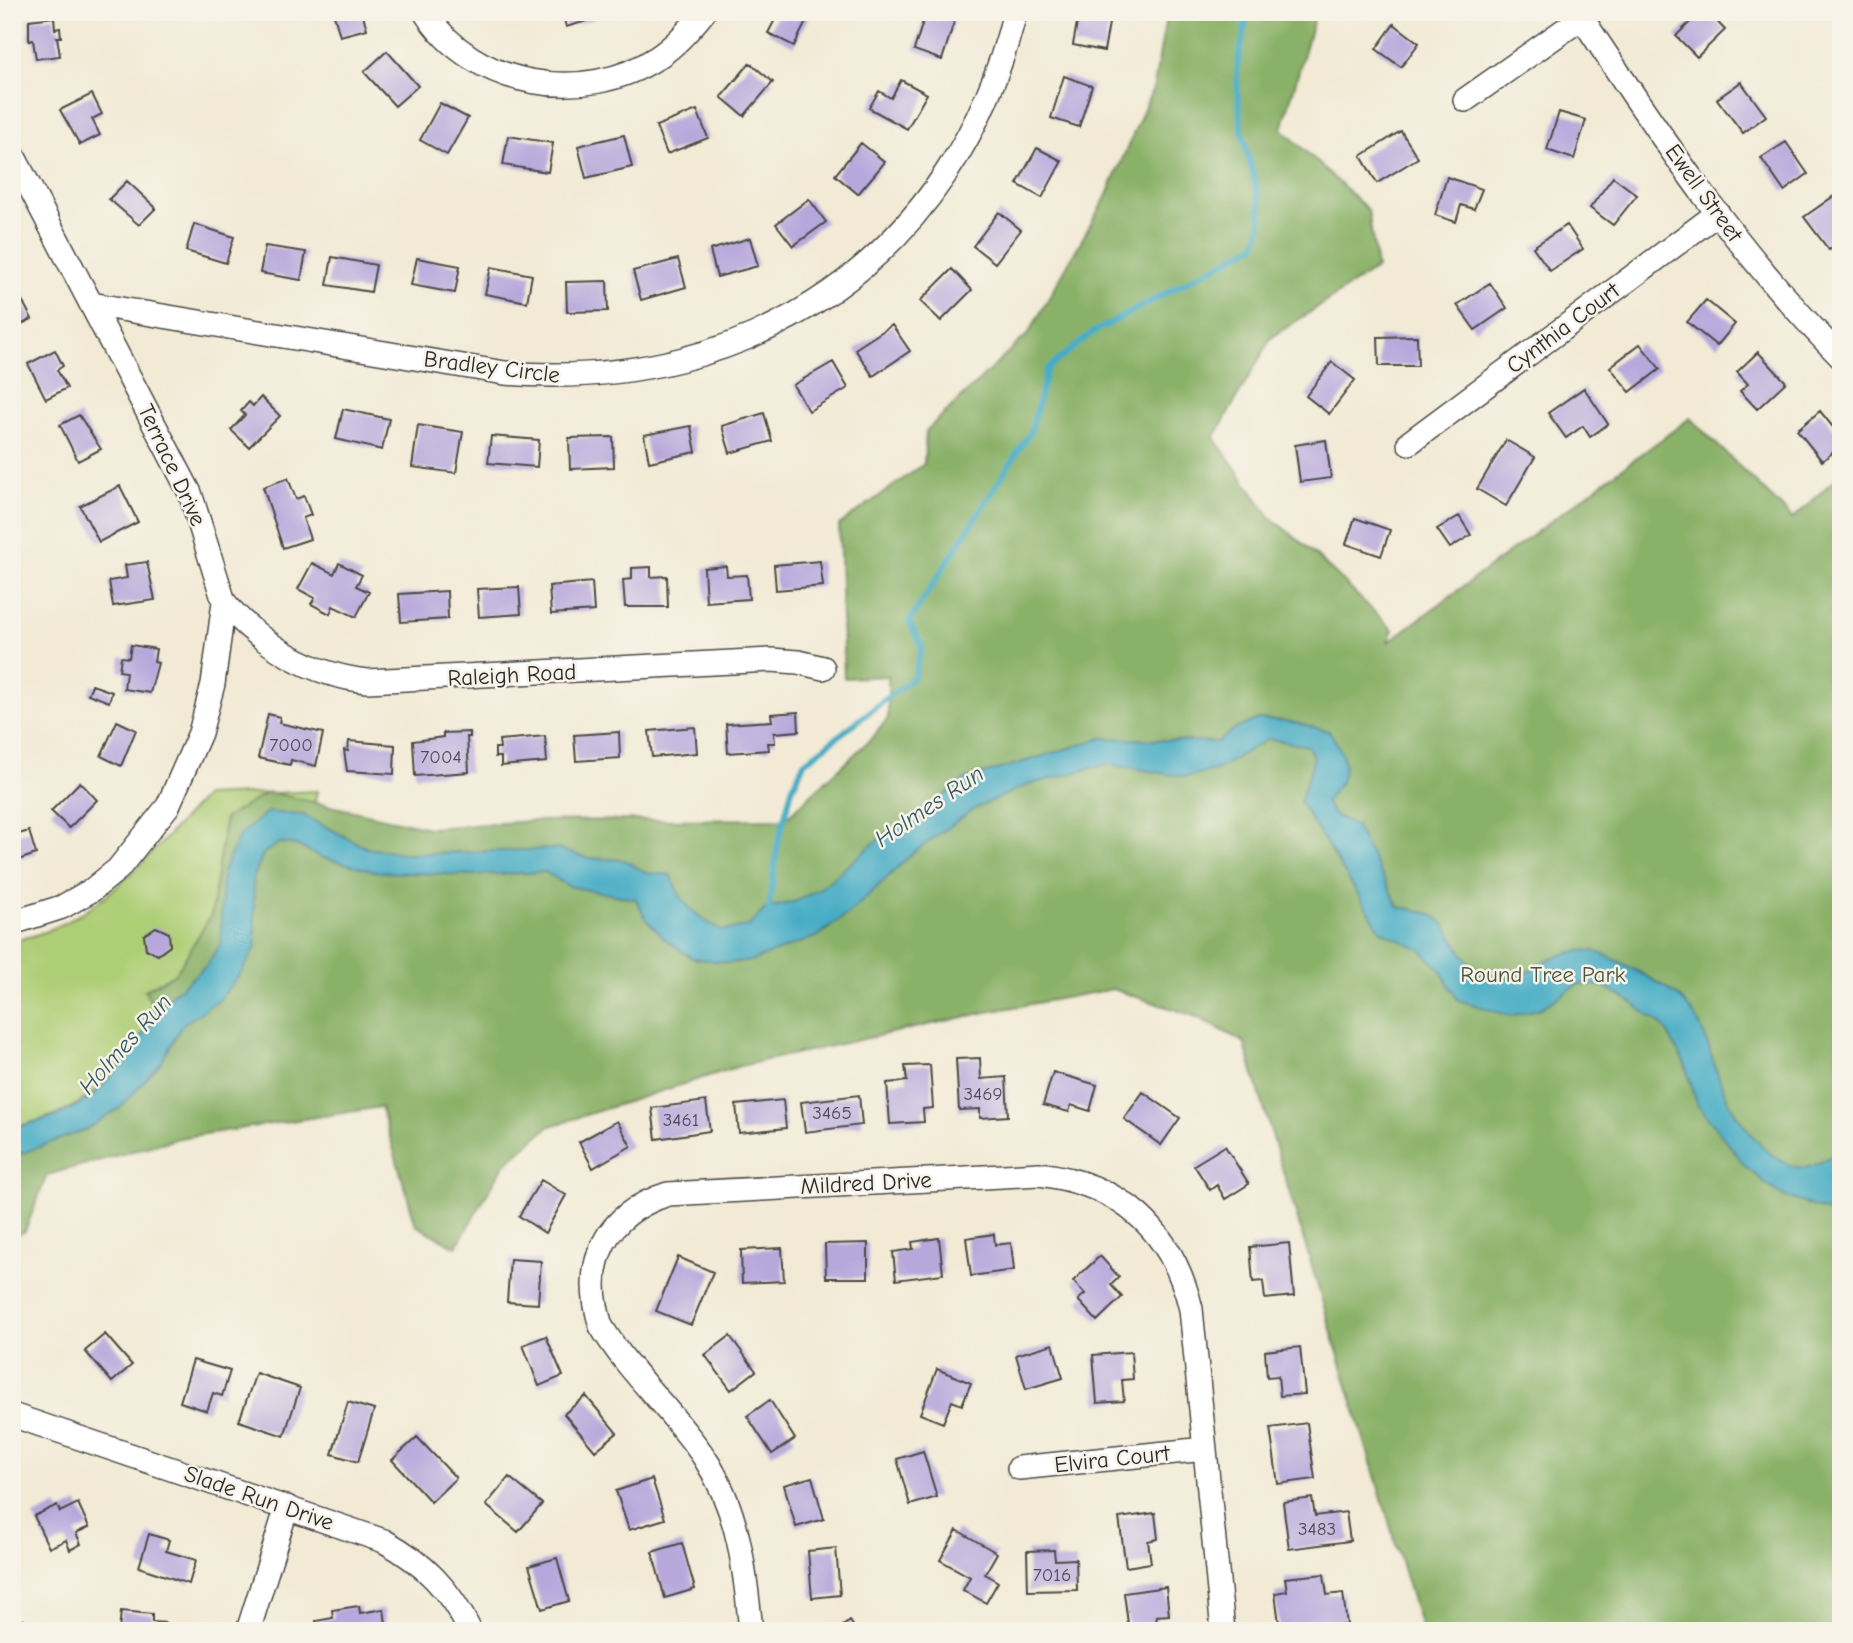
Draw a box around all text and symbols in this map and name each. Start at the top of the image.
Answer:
street label: Ewell Street [1660,139,1749,248]
street label: Cynthia Court [1501,276,1626,379]
street label: Bradley Circle [422,345,562,389]
street label: Terrace Drive [132,400,212,530]
street label: Raleigh Road [447,658,577,692]
house number: 7000 [269,734,313,756]
house number: 7004 [420,746,462,768]
water label: Holmes Run [869,759,989,853]
park label: Round Tree Park [1460,961,1626,988]
water label: Holmes Run [73,988,177,1100]
house number: 3469 [963,1083,1003,1105]
house number: 3465 [812,1102,852,1124]
house number: 3461 [663,1109,699,1131]
street label: Mildred Drive [800,1166,932,1200]
street label: Elvira Court [1053,1439,1172,1478]
street label: Slade Run Drive [181,1460,337,1536]
house number: 3483 [1298,1518,1336,1540]
house number: 7016 [1033,1564,1071,1586]

